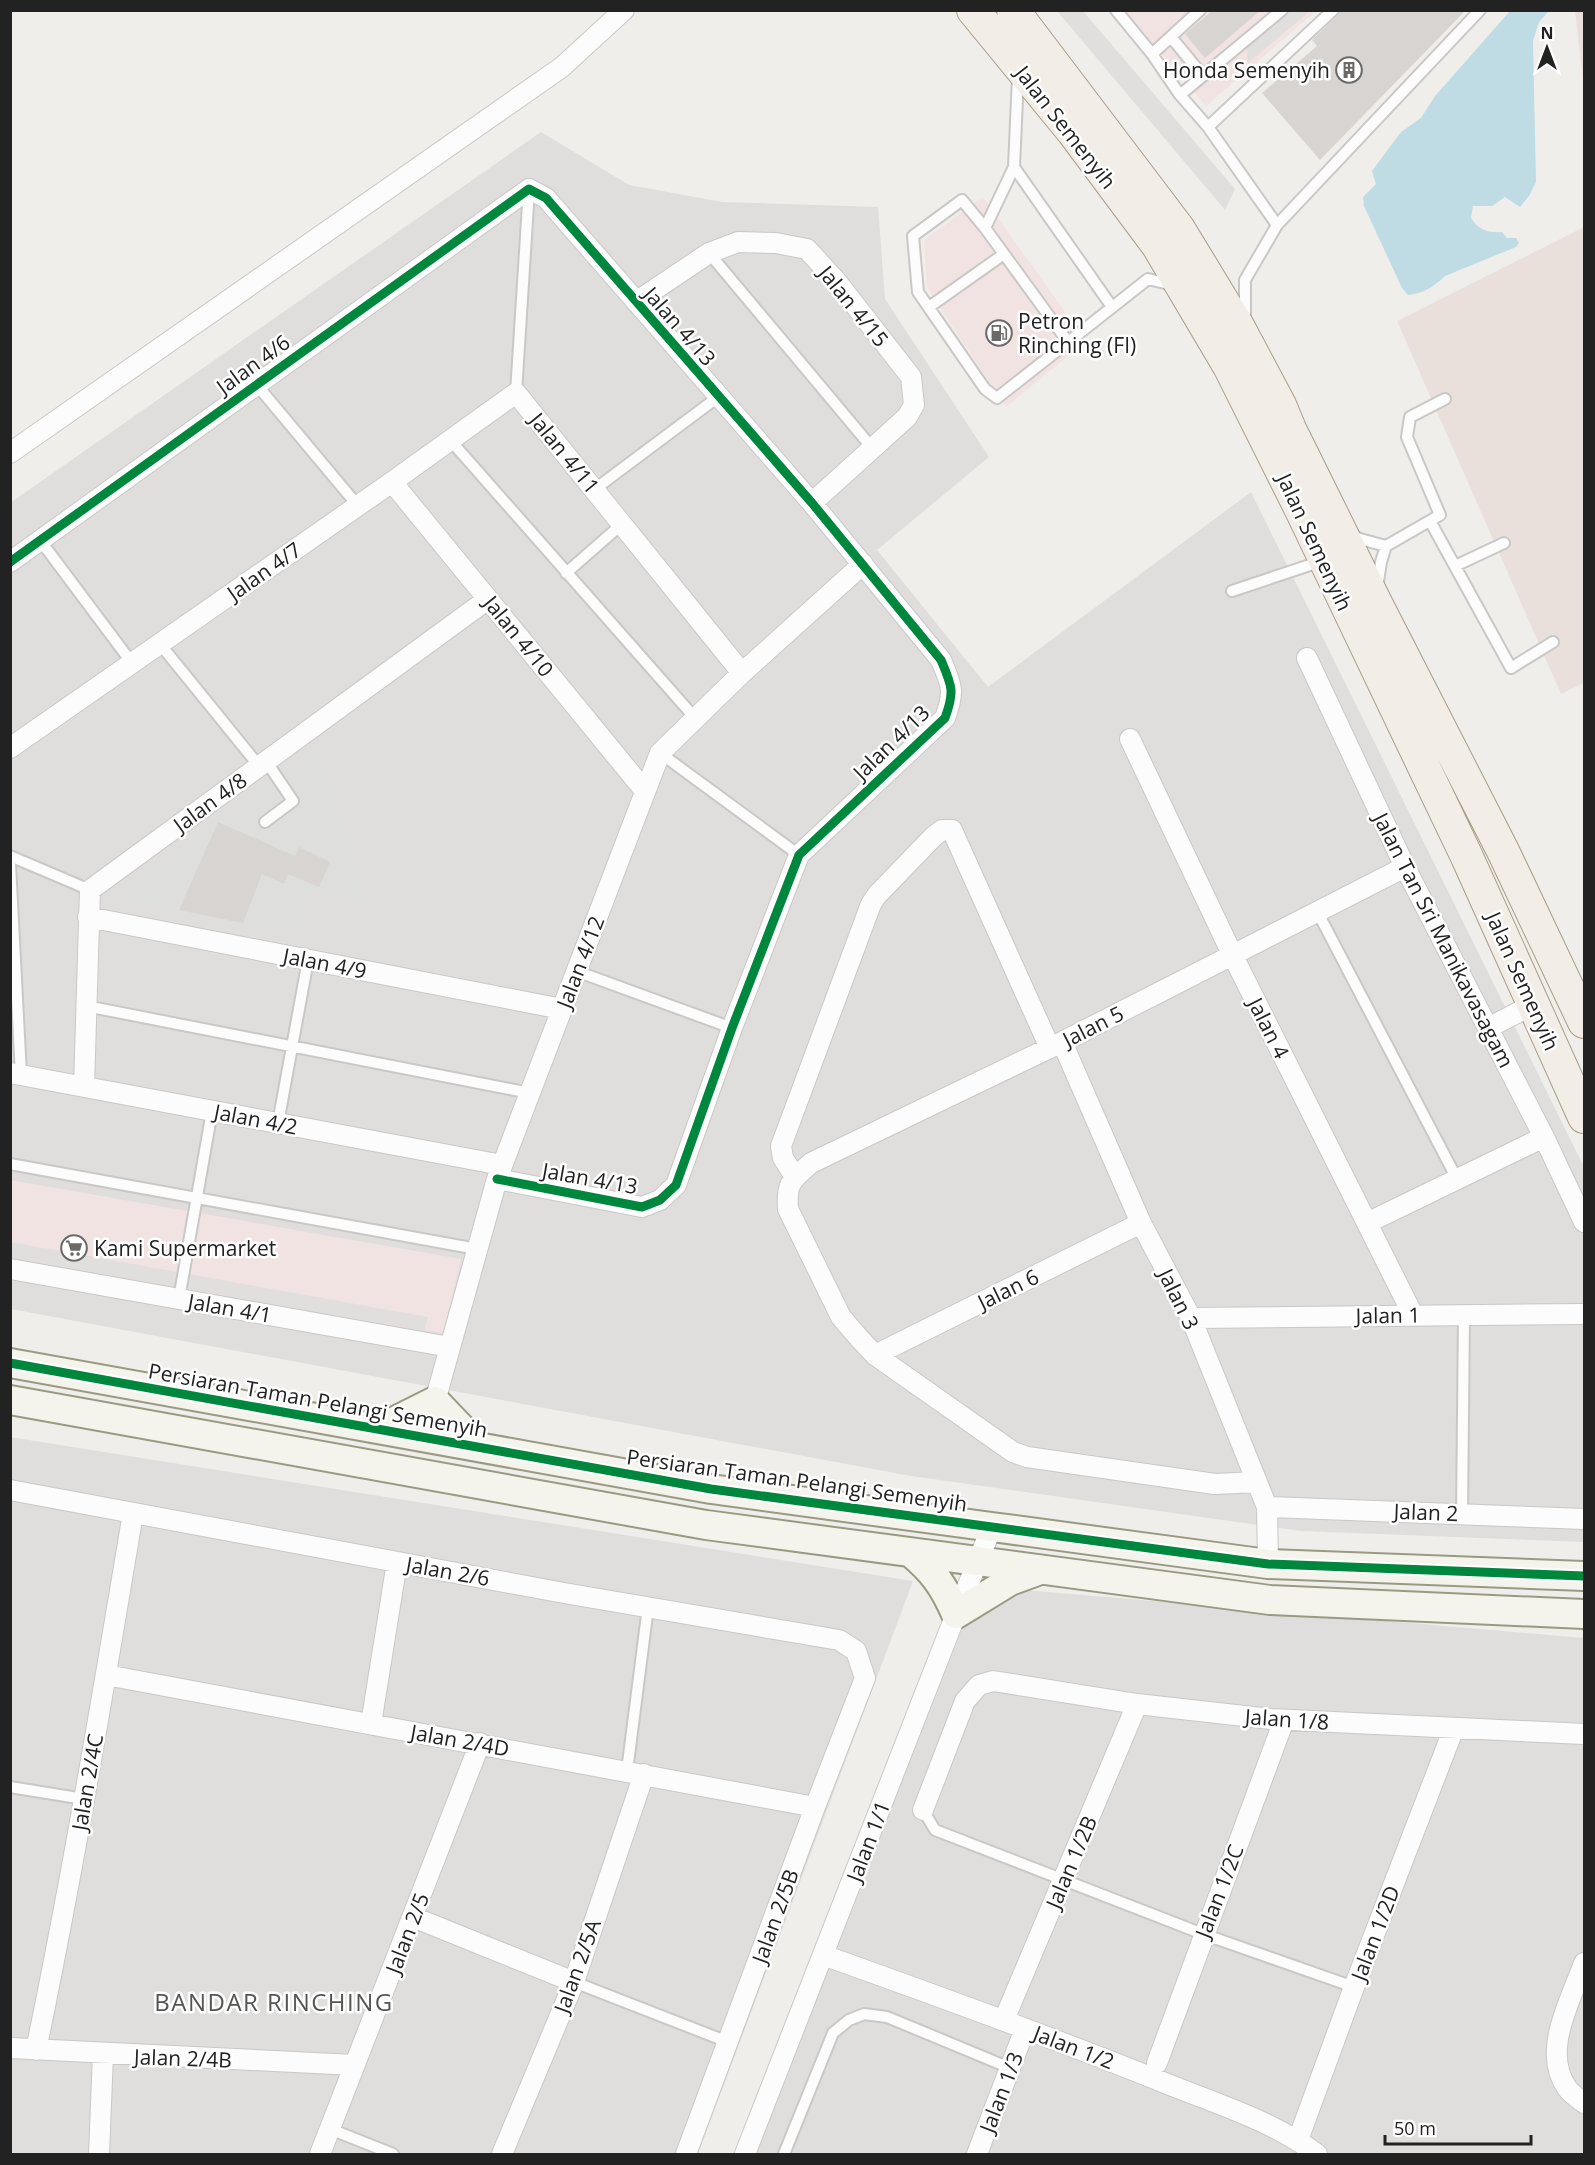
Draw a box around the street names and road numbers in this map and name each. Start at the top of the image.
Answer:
street label: Jalan Semenyih [1008,58,1123,194]
street label: Jalan 4/15 [812,258,895,352]
street label: Jalan 4/13 [637,279,722,372]
street label: Jalan 4/6 [209,328,295,401]
street label: Jalan 4/11 [523,405,606,499]
street label: Jalan Semenyih [1270,467,1359,615]
street label: Jalan 4/7 [220,535,307,608]
street label: Jalan 4/10 [477,588,560,682]
street label: Jalan 4/13 [845,698,935,787]
street label: Jalan 4/8 [166,766,252,839]
street label: Jalan Tan Sri Manikavasagam [1366,806,1521,1072]
street label: Jalan Semenyih [1479,906,1566,1055]
street label: Jalan 4/12 [549,912,610,1014]
street label: Jalan 4/9 [279,941,369,985]
street label: Jalan 4 [1241,991,1296,1063]
street label: Jalan 5 [1056,999,1128,1054]
street label: Jalan 4/2 [210,1097,300,1141]
street label: Jalan 4/13 [538,1156,640,1200]
street label: Jalan 6 [971,1262,1043,1317]
street label: Jalan 3 [1151,1262,1206,1334]
street label: Jalan 4/1 [184,1287,274,1329]
street label: Jalan 1 [1353,1300,1421,1330]
street label: Persiaran Taman Pelangi Semenyih [146,1356,490,1444]
street label: Persiaran Taman Pelangi Semenyih [625,1442,969,1518]
street label: Jalan 2 [1391,1497,1459,1527]
street label: Jalan 2/6 [402,1550,492,1592]
street label: Jalan 1/8 [1242,1702,1330,1736]
street label: Jalan 2/4D [407,1717,511,1762]
street label: Jalan 2/4C [64,1732,109,1834]
street label: Jalan 1/1 [839,1797,896,1887]
street label: Jalan 1/2B [1038,1811,1103,1914]
street label: Jalan 1/2C [1188,1840,1250,1943]
street label: Jalan 2/5B [744,1865,805,1969]
street label: Jalan 1/2D [1343,1882,1406,1986]
street label: Jalan 2/5 [378,1889,435,1979]
street label: Jalan 2/5A [546,1915,607,2019]
street label: Jalan 1/2 [1028,2018,1118,2075]
street label: Jalan 2/4B [132,2042,232,2074]
street label: Jalan 1/3 [972,2048,1029,2138]

